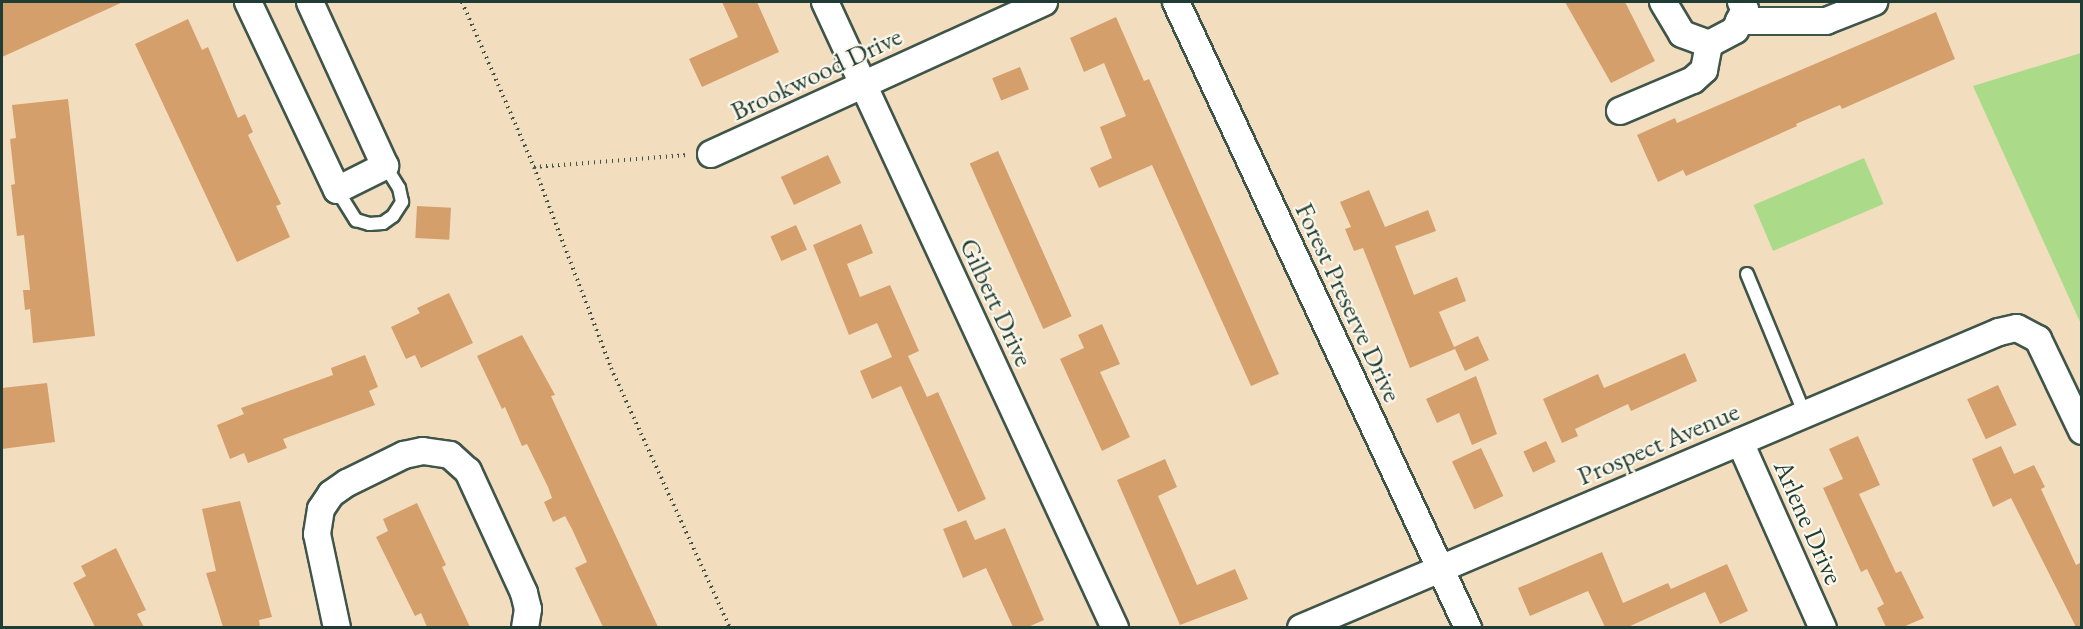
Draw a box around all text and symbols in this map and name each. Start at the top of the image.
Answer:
street label: Brookwood Drive [725,19,907,127]
street label: Forest Preserve Drive [1289,197,1409,407]
street label: Gilbert Drive [953,233,1041,371]
street label: Prospect Avenue [1572,394,1744,492]
street label: Arlene Drive [1767,455,1851,589]

